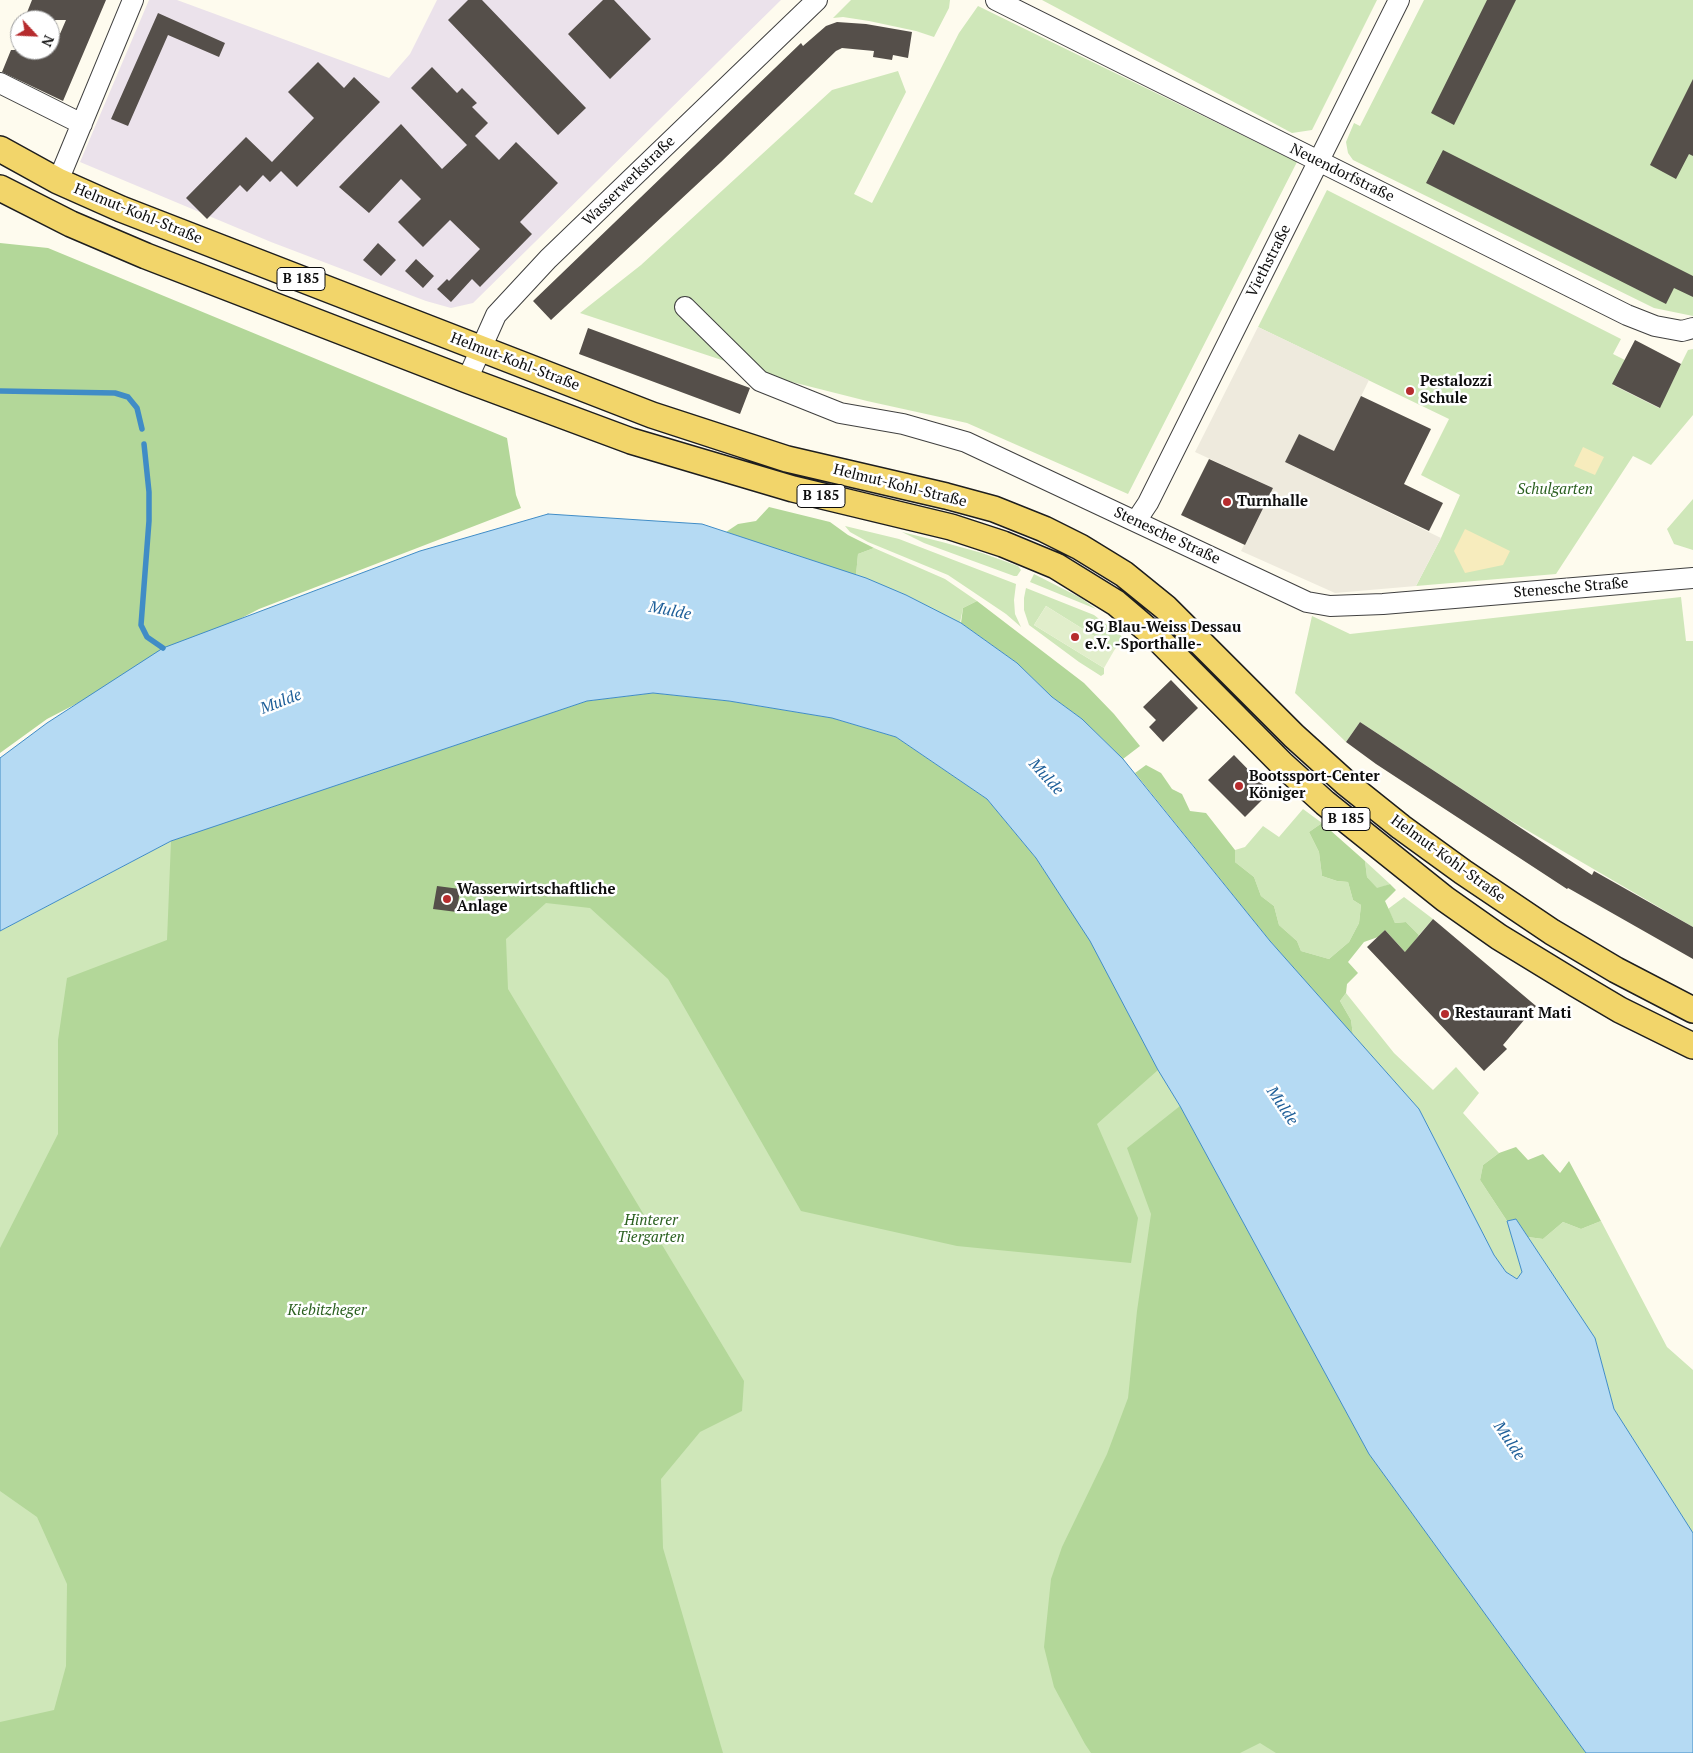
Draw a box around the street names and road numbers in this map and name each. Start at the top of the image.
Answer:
street label: Wasserwerkstraße [579,132,679,230]
street label: Neuendorfstraße [1287,140,1397,206]
street label: Helmut-Kohl-Straße [71,180,205,248]
street label: Viethstraße [1243,222,1295,300]
road number: B 185 [277,268,325,290]
street label: Helmut-Kohl-Straße [448,329,582,395]
street label: Helmut-Kohl-Straße [831,461,969,511]
road number: B 185 [797,484,845,508]
street label: Stenesche Straße [1111,504,1223,568]
street label: Stenesche Straße [1513,574,1629,602]
road number: B 185 [1322,808,1370,831]
street label: Helmut-Kohl-Straße [1387,811,1509,907]

